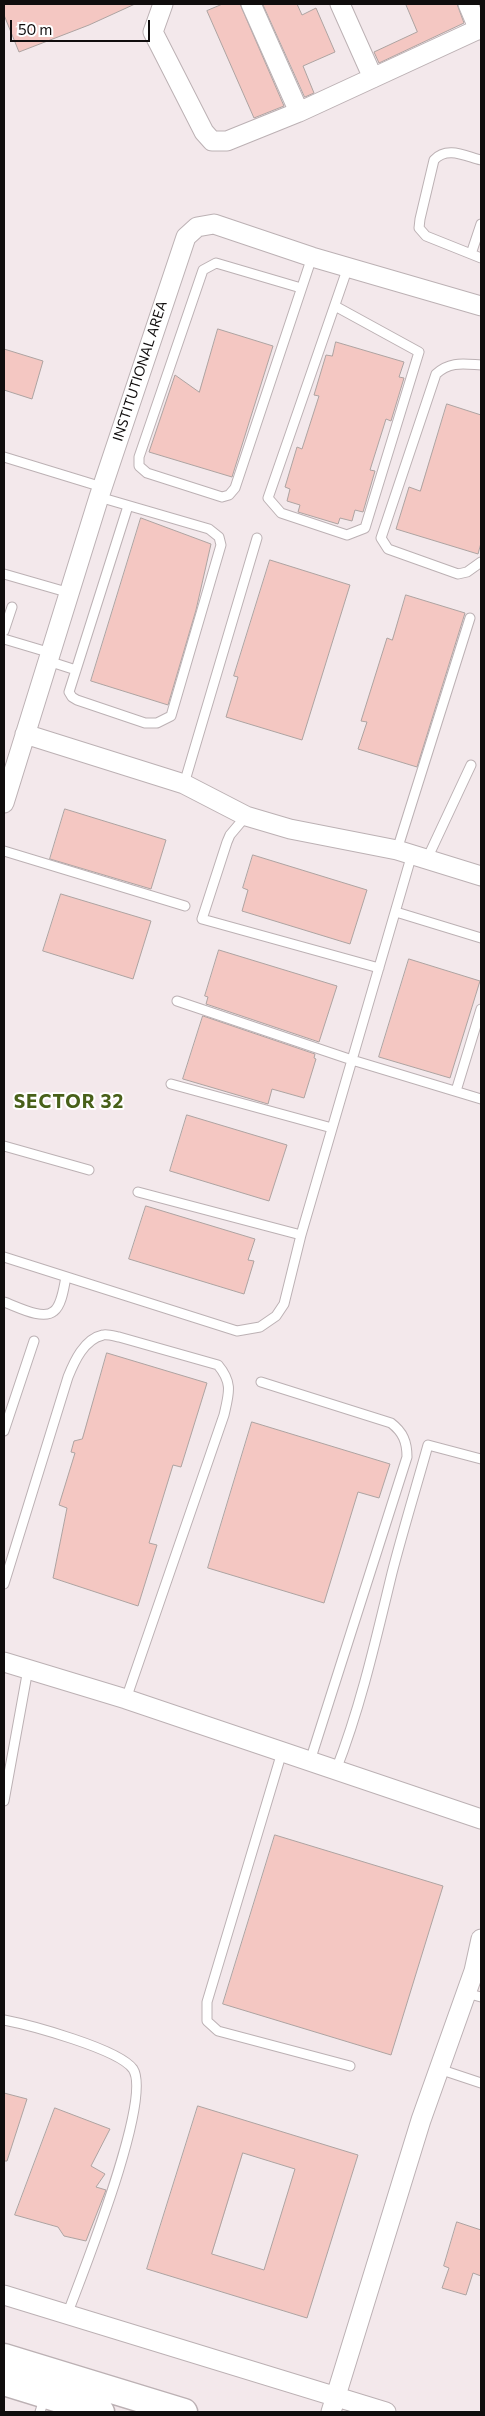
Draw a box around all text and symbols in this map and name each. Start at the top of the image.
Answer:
scale bar [12,10,152,42]
text: 50 m [18,20,52,38]
street label: INSTITUTIONAL AREA [109,299,171,443]
district label: SECTOR 32 [13,1091,125,1113]

